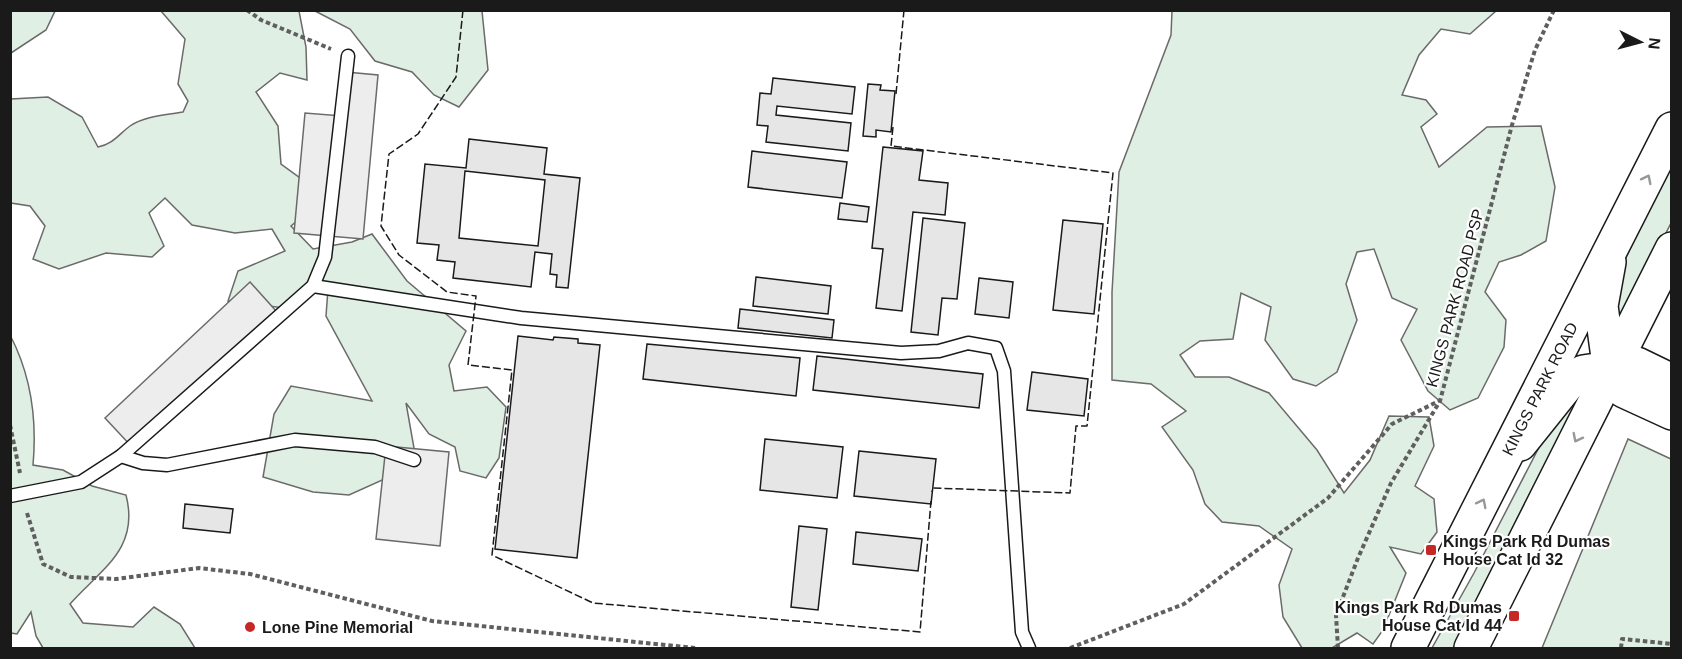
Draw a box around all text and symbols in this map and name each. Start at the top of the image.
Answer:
north arrow [1610,12,1670,72]
text: N [1645,37,1663,50]
one-way arrow [1639,175,1651,186]
street label: KINGS PARK ROAD PSP [1423,207,1487,389]
street label: KINGS PARK ROAD [1499,320,1581,458]
one-way arrow [1573,432,1585,443]
one-way arrow [1475,498,1486,509]
place label: Kings Park Rd Dumas House Cat Id 32 [1443,533,1610,568]
marker: Kings Park Rd Dumas House Cat Id 32 [1424,543,1438,557]
place label: Kings Park Rd Dumas House Cat Id 44 [1335,599,1502,634]
marker: Kings Park Rd Dumas House Cat Id 44 [1507,609,1521,623]
place label: Lone Pine Memorial [262,619,413,636]
marker: Lone Pine Memorial [243,620,257,634]

